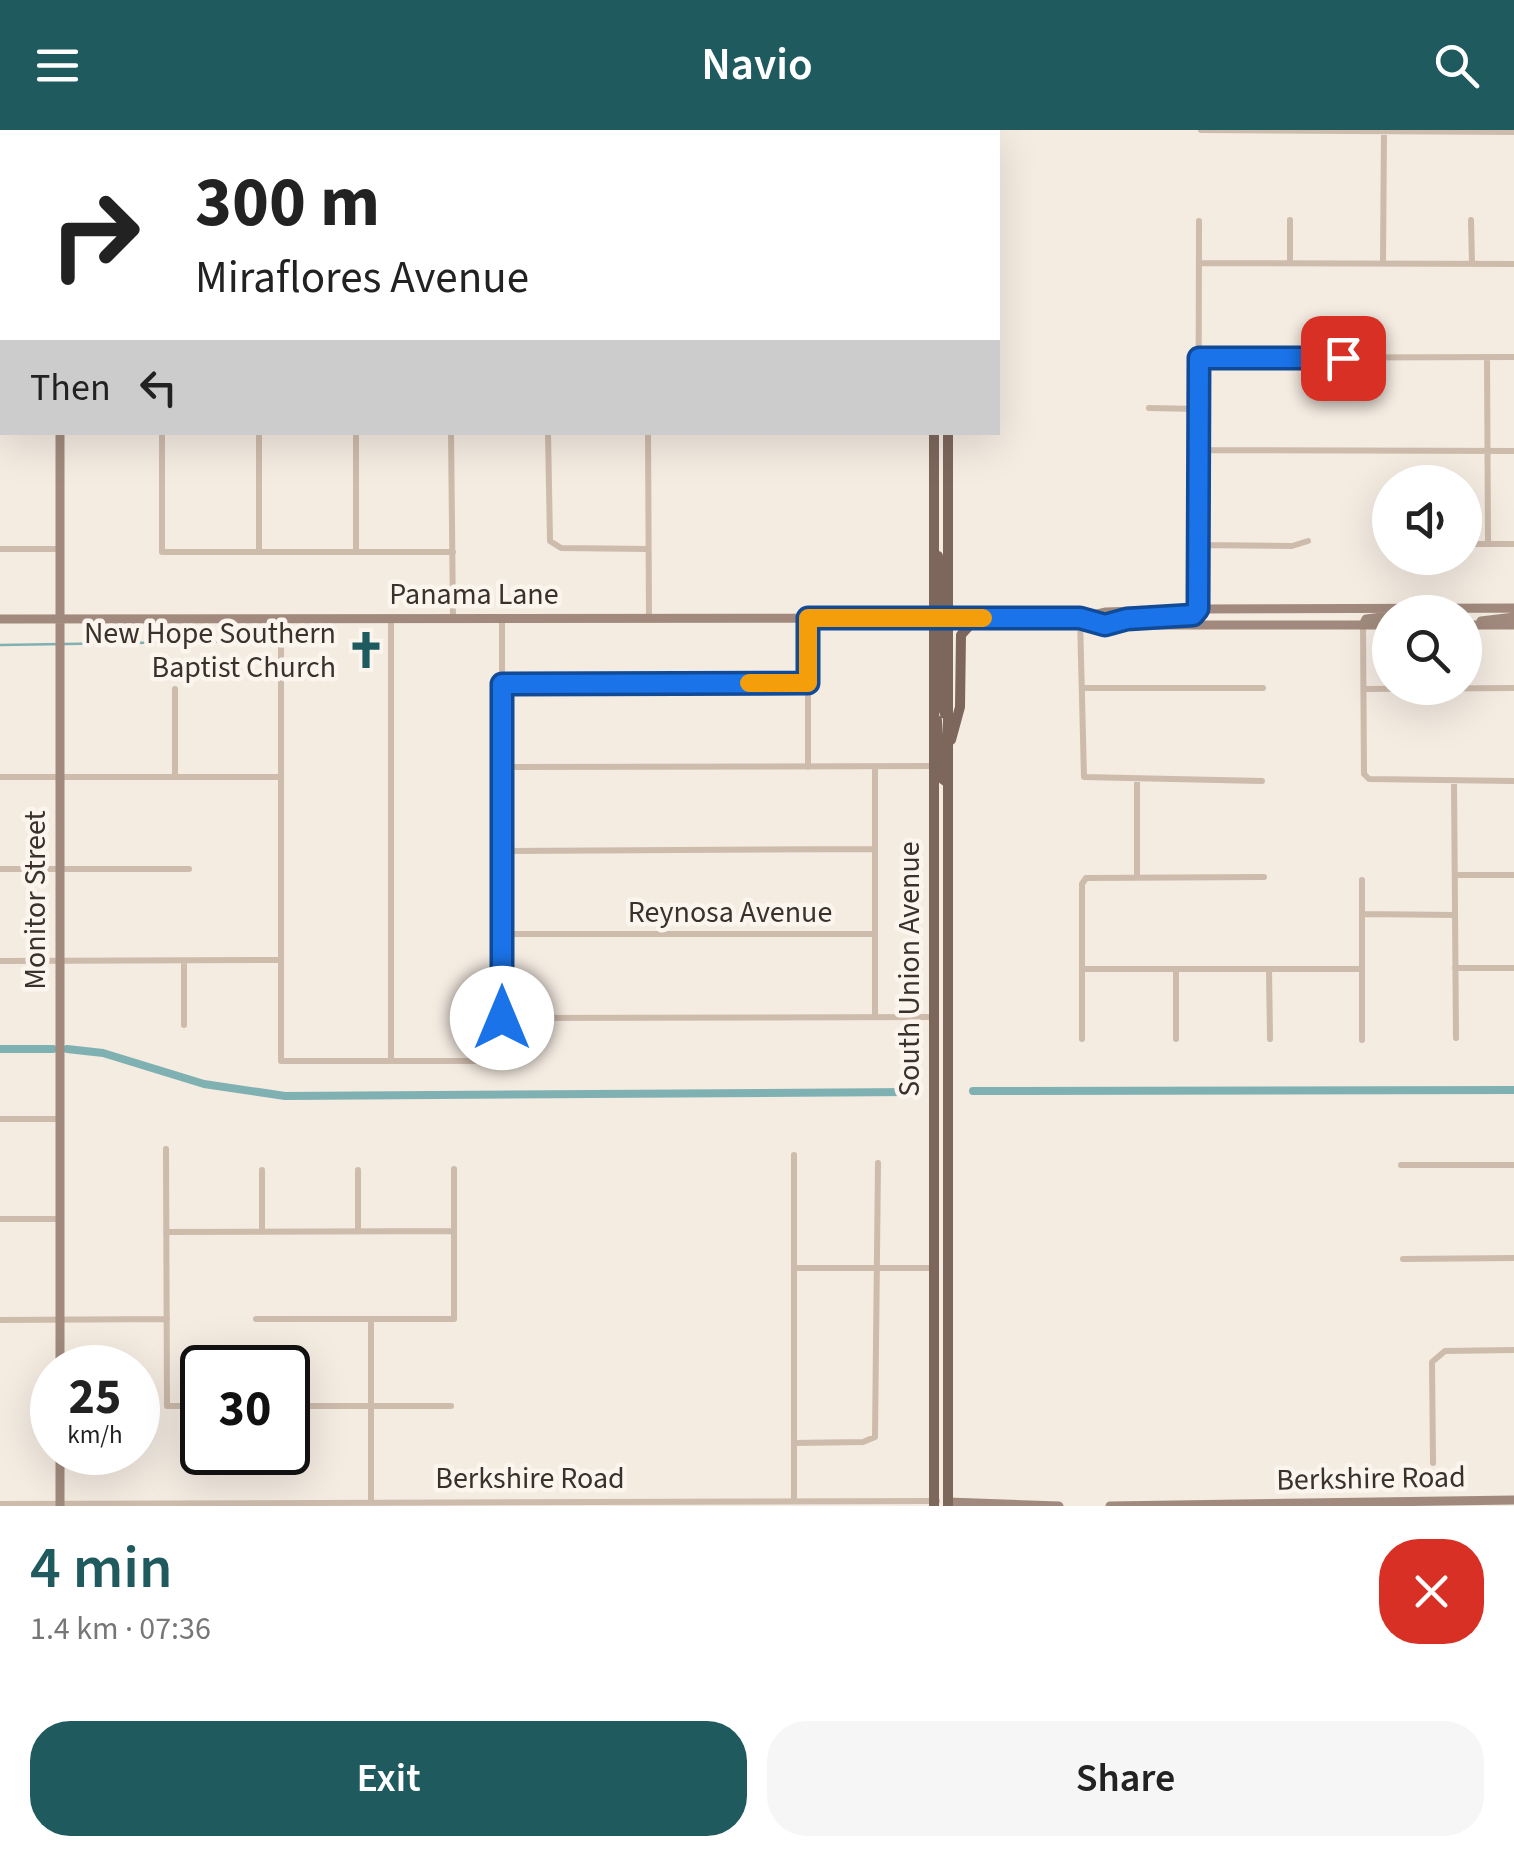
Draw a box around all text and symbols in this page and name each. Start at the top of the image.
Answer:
text: Navio [701,33,813,97]
icon: menu [30,38,85,93]
icon: search [1429,38,1484,93]
text: 300 m [195,153,380,253]
icon: right [30,170,160,300]
text: Miraflores Avenue [195,246,529,310]
pin [1301,316,1386,401]
icon: arrive [1316,331,1371,386]
icon: left [131,360,186,415]
text: Then [30,361,111,415]
map controls [1372,465,1482,705]
button: sound [1372,465,1482,575]
street label: Panama Lane [389,573,559,616]
button: search [1372,595,1482,705]
place label: New Hope Southern Baptist Church [84,612,336,689]
church icon: New Hope Southern Baptist Church [345,629,387,671]
street label: Monitor Street [14,810,57,990]
street label: South Union Avenue [888,841,931,1097]
street label: Reynosa Avenue [628,891,832,934]
position arrow [450,966,554,1070]
speed limit sign: 30 [180,1345,310,1475]
text: 25 [69,1362,121,1433]
text: km/h [67,1417,123,1453]
street label: Berkshire Road [1276,1455,1466,1502]
street label: Berkshire Road [435,1457,625,1500]
text: 4 min [30,1526,173,1611]
button: close [1379,1539,1484,1644]
text: 1.4 km · 07:36 [30,1606,211,1652]
button: Exit [30,1721,747,1836]
button: Share [767,1721,1484,1836]

